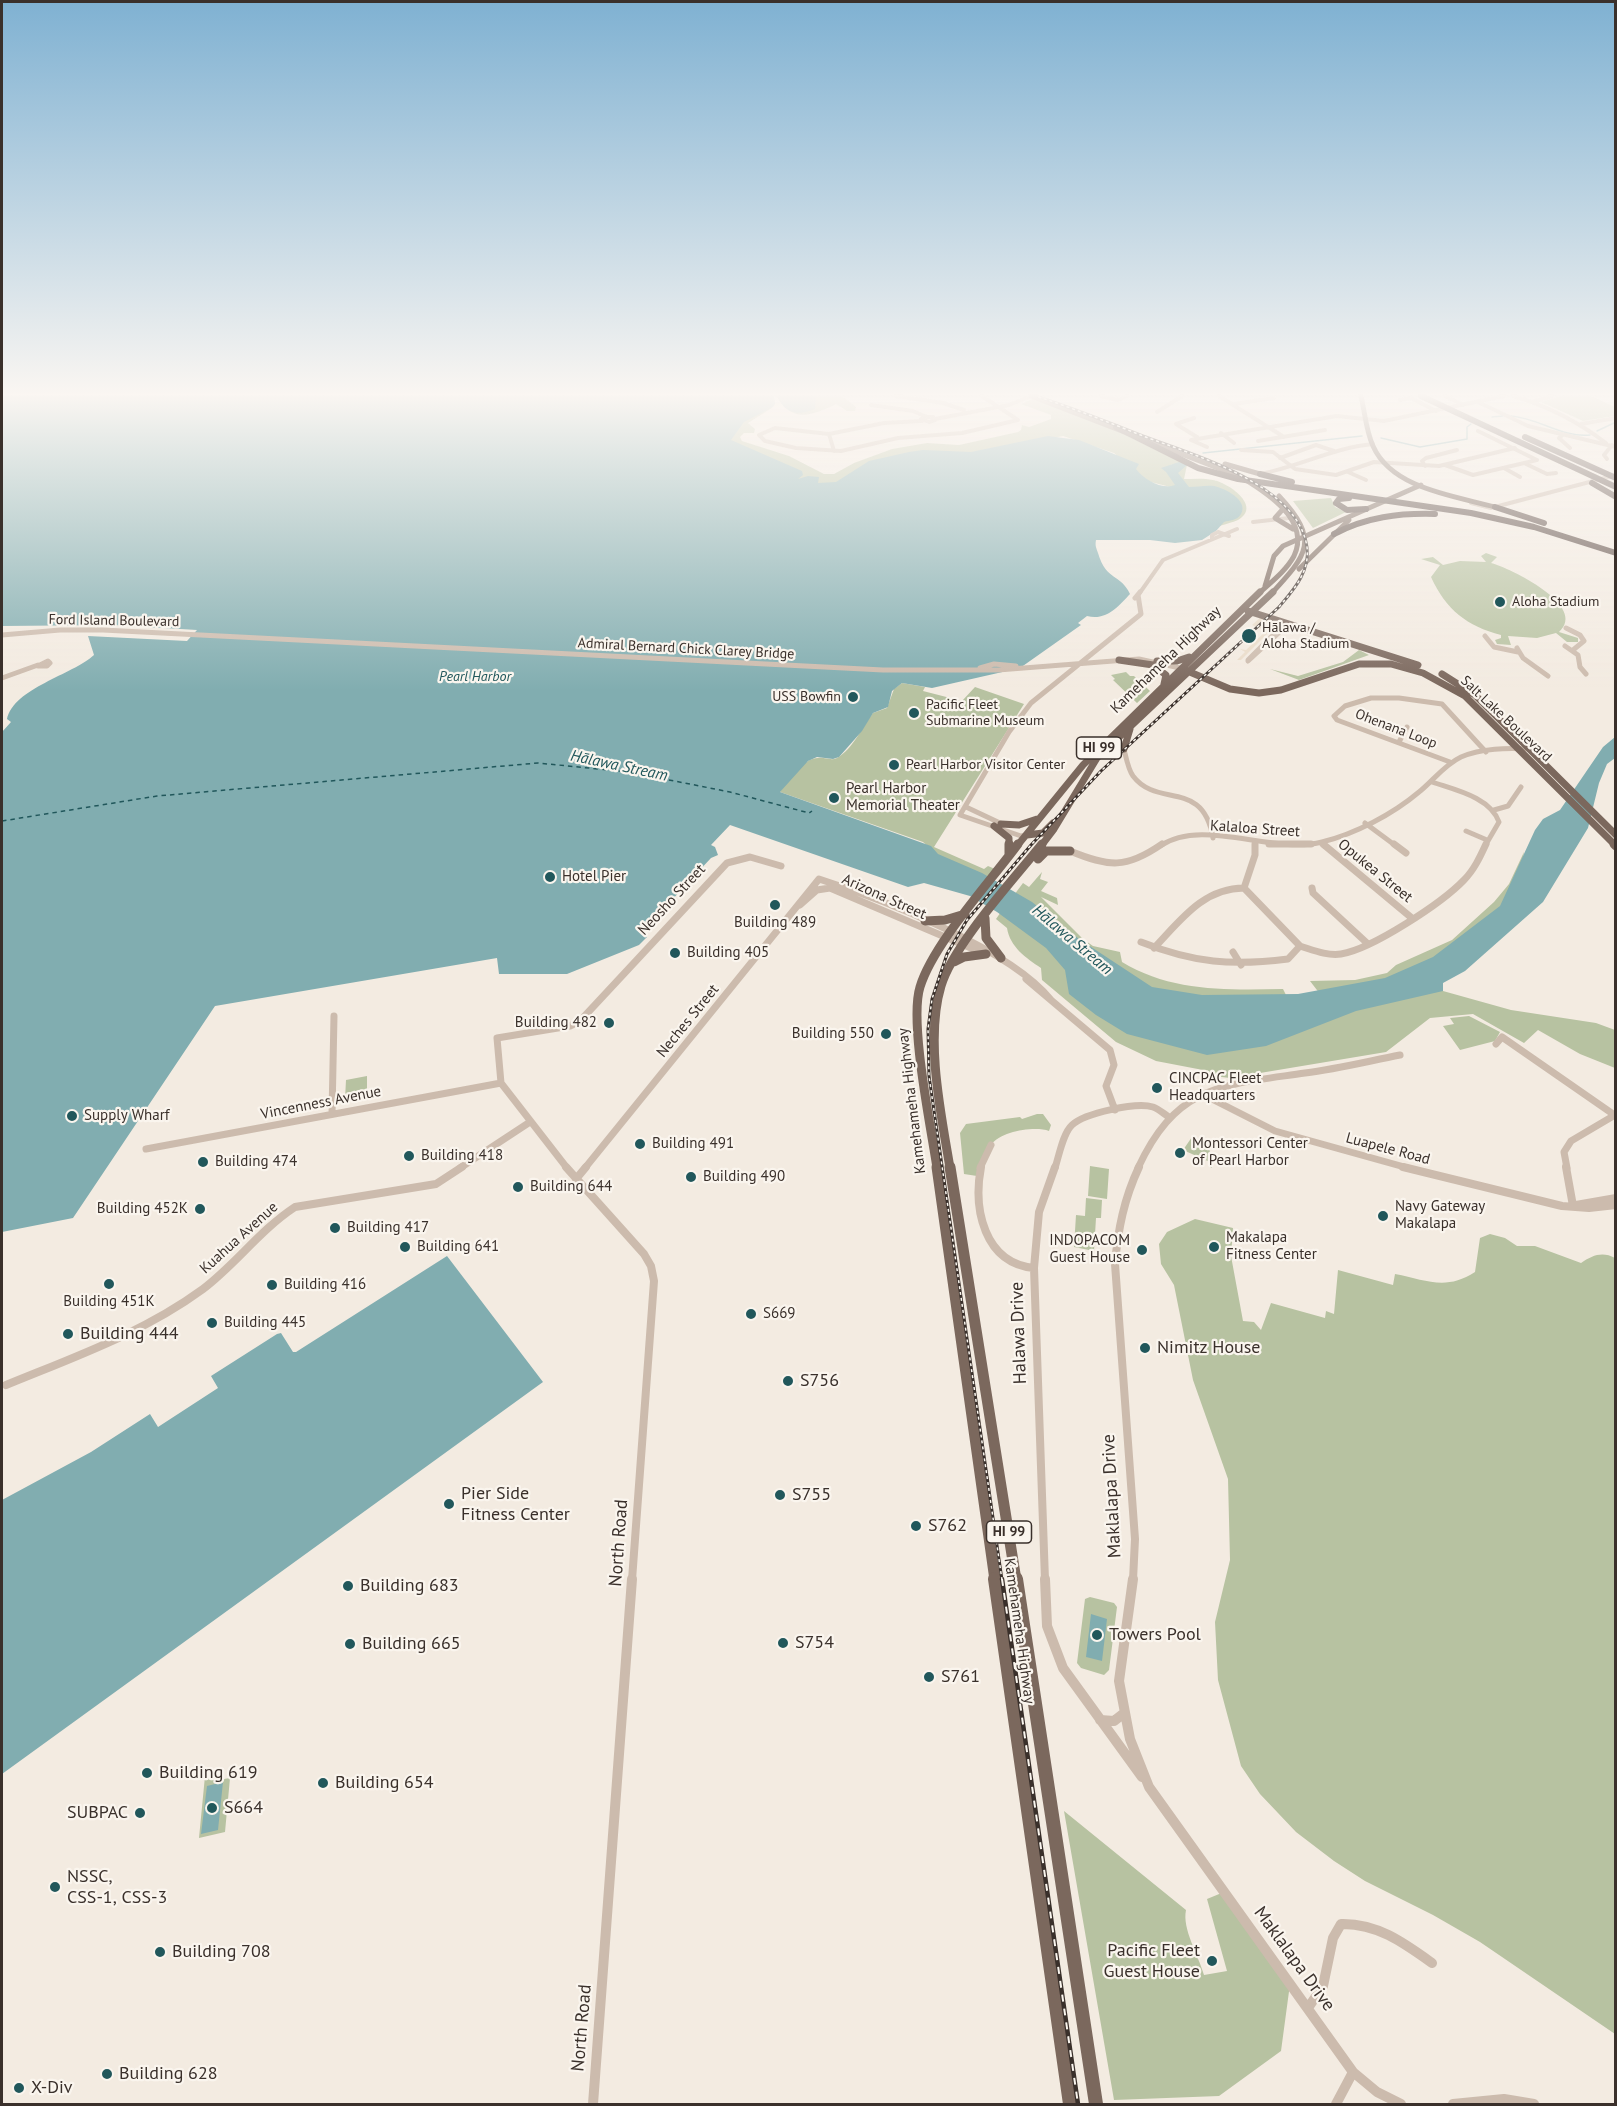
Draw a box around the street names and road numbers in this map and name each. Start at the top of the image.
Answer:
street label: Kamehameha Highway [1107,603,1225,717]
street label: Ford Island Boulevard [48,611,180,631]
street label: Admiral Bernard Chick Clarey Bridge [577,635,795,663]
street label: Salt Lake Boulevard [1457,673,1555,765]
street label: Ohenana Loop [1353,706,1439,752]
road number: HI 99 [1076,737,1122,759]
street label: Kalaloa Street [1209,817,1301,841]
street label: Opukea Street [1334,835,1416,907]
street label: Neosho Street [635,861,709,939]
street label: Arizona Street [839,870,929,924]
street label: Neches Street [653,981,723,1061]
street label: Kamehameha Highway [894,1027,930,1175]
street label: Vincenness Avenue [259,1082,383,1124]
street label: Luapele Road [1344,1129,1432,1169]
street label: Kuahua Avenue [196,1198,282,1278]
street label: Halawa Drive [1006,1281,1032,1385]
street label: Maklalapa Drive [1098,1434,1126,1558]
street label: North Road [605,1499,633,1587]
road number: HI 99 [986,1521,1032,1543]
street label: Kamehameha Highway [1000,1557,1038,1705]
street label: Maklalapa Drive [1249,1903,1339,2015]
street label: North Road [567,1984,597,2072]

